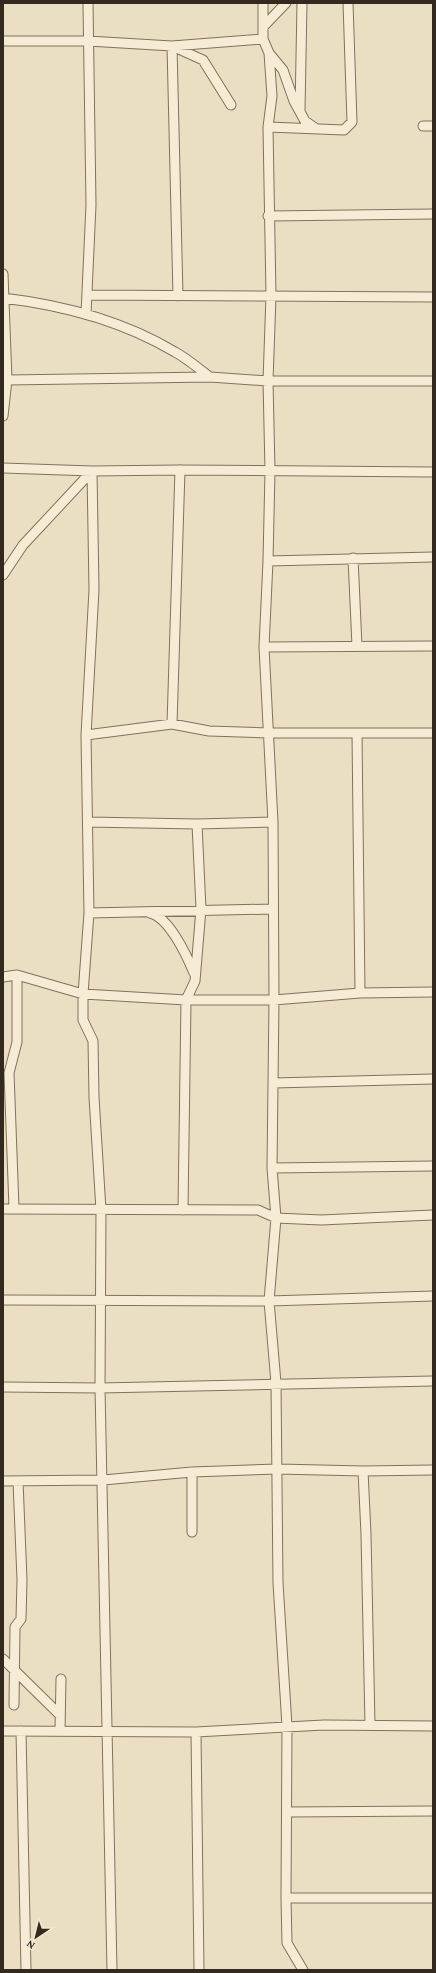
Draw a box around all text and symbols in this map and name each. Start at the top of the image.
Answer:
north arrow [16,1917,56,1957]
text: N [23,1938,37,1952]

